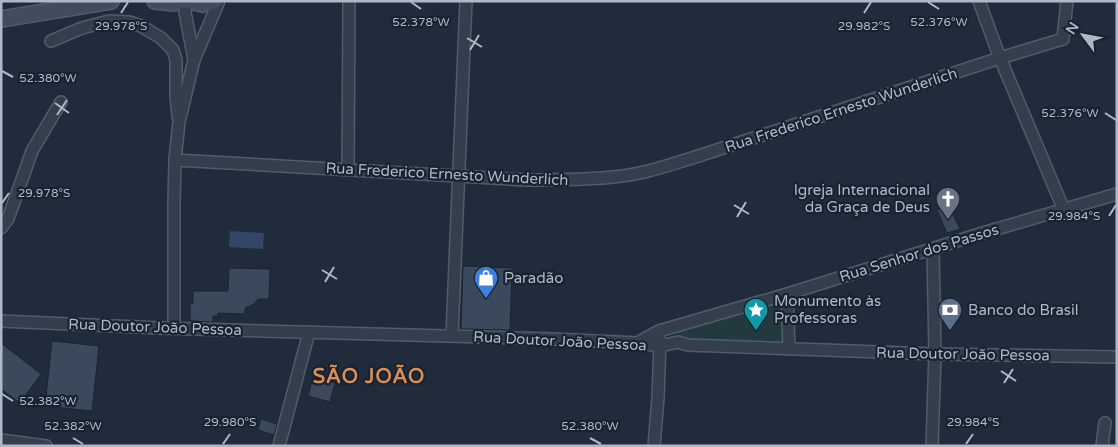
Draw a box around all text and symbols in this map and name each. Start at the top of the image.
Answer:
north arrow [1058,10,1108,60]
text: 52.378°W [392,15,450,29]
text: 52.376°W [910,15,968,29]
text: 29.978°S [95,19,147,33]
text: 29.982°S [838,19,890,33]
text: N [1062,19,1083,38]
street label: Rua Frederico Ernesto Wunderlich [723,64,959,156]
text: 52.380°W [19,71,77,85]
text: 52.376°W [1041,106,1099,120]
street label: Rua Frederico Ernesto Wunderlich [325,159,569,189]
place label: Igreja Internacional da Graça de Deus [794,181,930,216]
text: 29.978°S [18,186,70,200]
church icon: Igreja Internacional da Graça de Deus [935,186,961,220]
text: 29.984°S [1048,209,1100,223]
street label: Rua Senhor dos Passos [837,220,1001,286]
shop icon: Paradão [473,265,499,299]
place label: Paradão [504,269,563,287]
place label: Monumento às Professoras [774,292,881,327]
place icon: Monumento às Professoras [743,297,769,331]
bank icon: Banco do Brasil [937,297,963,331]
place label: Banco do Brasil [968,301,1079,319]
street label: Rua Doutor João Pessoa [68,315,242,339]
street label: Rua Doutor João Pessoa [473,327,647,355]
street label: Rua Doutor João Pessoa [876,343,1050,365]
district label: SÃO JOÃO [313,364,425,389]
text: 52.382°W [19,394,77,408]
text: 29.980°S [204,415,256,429]
text: 29.984°S [947,415,999,429]
text: 52.382°W [44,419,102,433]
text: 52.380°W [561,419,619,433]

